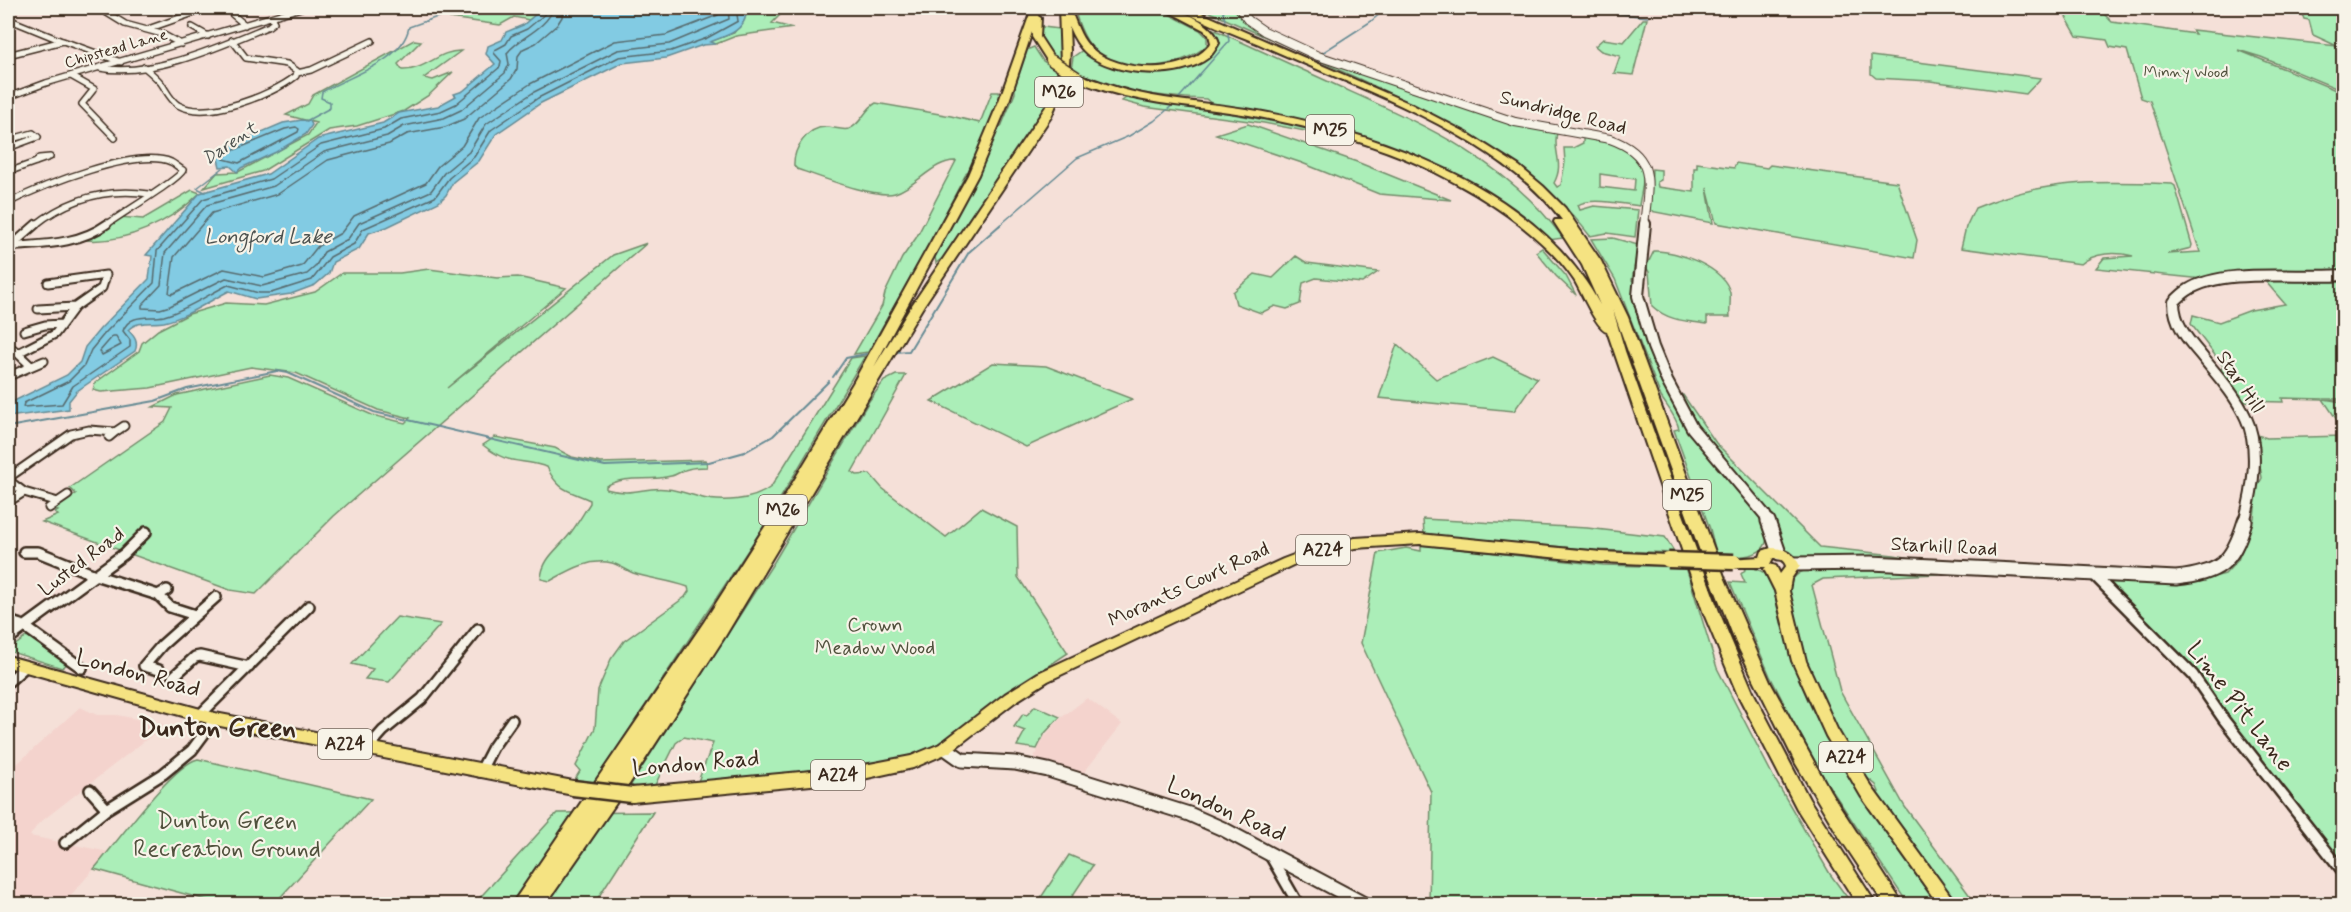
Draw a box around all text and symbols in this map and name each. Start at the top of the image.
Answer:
street label: Chipstead Lane [62,24,170,74]
park label: Minny Wood [2143,62,2229,83]
road number: M26 [1035,77,1083,107]
street label: Sundridge Road [1496,84,1629,143]
road number: M25 [1306,115,1354,145]
water label: Darent [198,116,263,171]
water label: Longford Lake [204,223,333,253]
street label: Star Hill [2209,346,2271,418]
road number: M25 [1663,480,1711,510]
road number: M26 [759,495,807,525]
street label: Lusted Road [34,521,130,603]
street label: Starhill Road [1890,531,1998,563]
road number: A224 [1296,535,1350,565]
street label: Morants Court Road [1104,536,1274,634]
park label: Crown Meadow Wood [815,612,935,662]
street label: Lime Pit Lane [2179,636,2299,778]
street label: London Road [72,643,204,705]
district label: Dunton Green [138,711,296,746]
road number: A224 [318,729,372,759]
road number: A224 [1819,742,1873,772]
street label: London Road [631,743,761,785]
road number: A224 [811,760,865,790]
street label: London Road [1161,770,1291,850]
park label: Dunton Green Recreation Ground [133,806,321,865]

